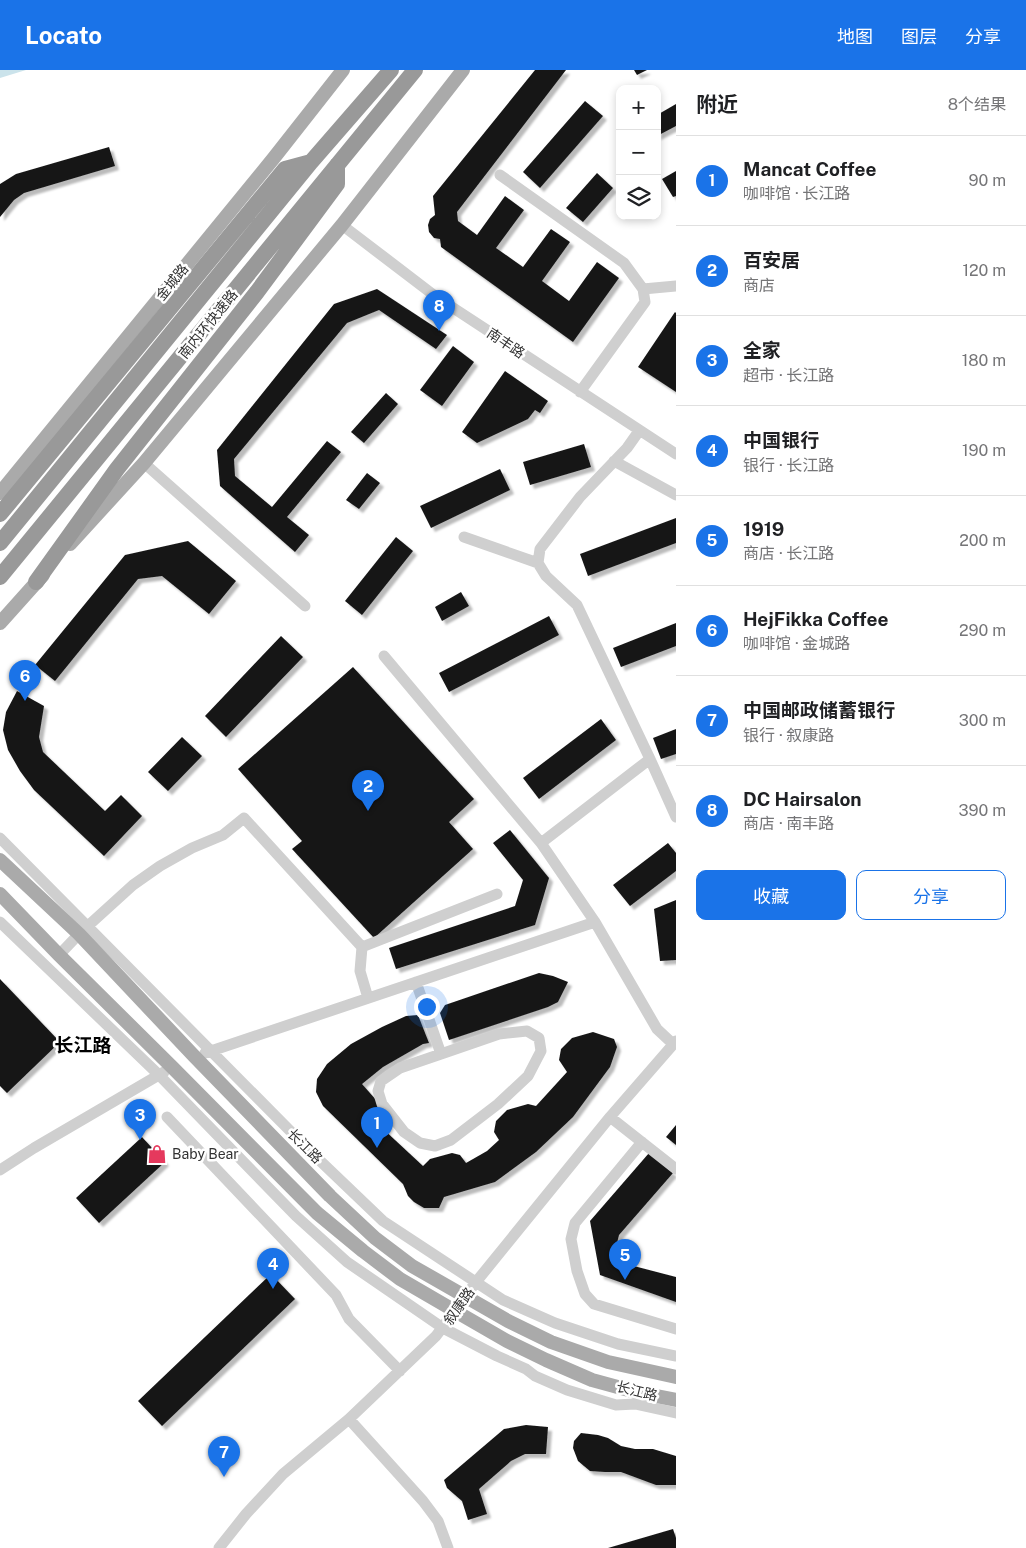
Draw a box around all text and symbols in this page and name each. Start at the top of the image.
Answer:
text: Locato [25,21,102,49]
text: 地图 [837,26,873,47]
text: 图层 [901,26,937,47]
text: 分享 [965,26,1001,47]
map controls [616,85,661,220]
button: + [616,85,661,130]
text: 附近 [696,92,738,117]
text: 8个结果 [948,95,1006,114]
button: − [616,130,661,175]
text: Mancat Coffee [743,158,876,180]
text: 1 [709,171,715,190]
text: 90 m [969,171,1006,190]
button: layers [616,175,661,220]
text: 咖啡馆 · 长江路 [743,184,850,203]
text: 百安居 [743,249,800,271]
street label: 金城路 [153,261,191,303]
text: 2 [707,261,717,280]
text: 120 m [962,261,1006,280]
text: 商店 [743,276,775,295]
street label: 南内环快速路 [175,286,241,362]
pin: 8 [423,290,455,331]
street label: 南丰路 [484,325,528,361]
text: 全家 [743,339,781,361]
text: 3 [707,351,717,370]
text: 180 m [962,351,1006,370]
text: 超市 · 长江路 [743,366,834,385]
text: 中国银行 [743,429,819,451]
text: 4 [707,441,717,460]
text: 190 m [962,441,1006,460]
text: 银行 · 长江路 [743,456,834,475]
text: 1919 [743,518,784,540]
text: 5 [707,531,717,550]
text: 200 m [959,531,1006,550]
text: 商店 · 长江路 [743,544,834,563]
text: HejFikka Coffee [743,608,888,630]
text: 6 [707,621,717,640]
text: 290 m [959,621,1006,640]
text: 咖啡馆 · 金城路 [743,634,850,653]
pin: 6 [9,660,41,701]
text: 中国邮政储蓄银行 [743,699,895,721]
text: 7 [707,711,717,730]
text: 300 m [959,711,1006,730]
text: 银行 · 叙康路 [743,726,834,745]
pin: 2 [352,770,384,811]
text: DC Hairsalon [743,788,862,810]
text: 8 [707,801,717,820]
text: 390 m [959,801,1006,820]
text: 商店 · 南丰路 [743,814,834,833]
button: 收藏 [696,870,846,920]
button: 分享 [856,870,1006,920]
your location [414,994,440,1020]
district label: 长江路 [54,1034,112,1056]
pin: 3 [124,1099,156,1140]
pin: 1 [361,1107,393,1148]
street label: 长江路 [284,1125,326,1167]
shop icon: Baby Bear [146,1143,168,1165]
place label: Baby Bear [172,1146,239,1162]
pin: 5 [609,1239,641,1280]
pin: 4 [257,1248,289,1289]
street label: 叙康路 [440,1284,478,1328]
street label: 长江路 [615,1378,659,1404]
pin: 7 [208,1436,240,1477]

